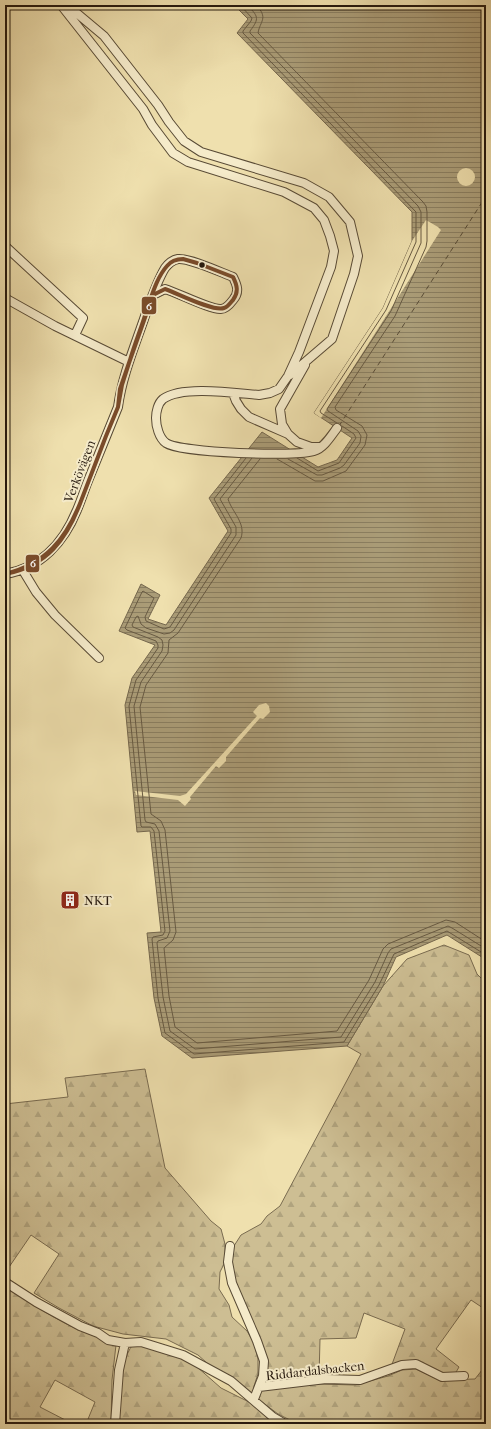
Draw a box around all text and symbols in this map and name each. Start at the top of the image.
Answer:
unlabelled marker [197,260,207,270]
line badge: 6 [141,296,157,315]
text: 6 [146,300,153,313]
street label: Verkövägen [60,437,98,505]
line badge: 6 [25,554,40,573]
text: 6 [30,557,37,570]
building icon: NKT [59,889,81,911]
place label: NKT [84,893,112,908]
street label: Riddardalsbacken [265,1358,366,1383]

